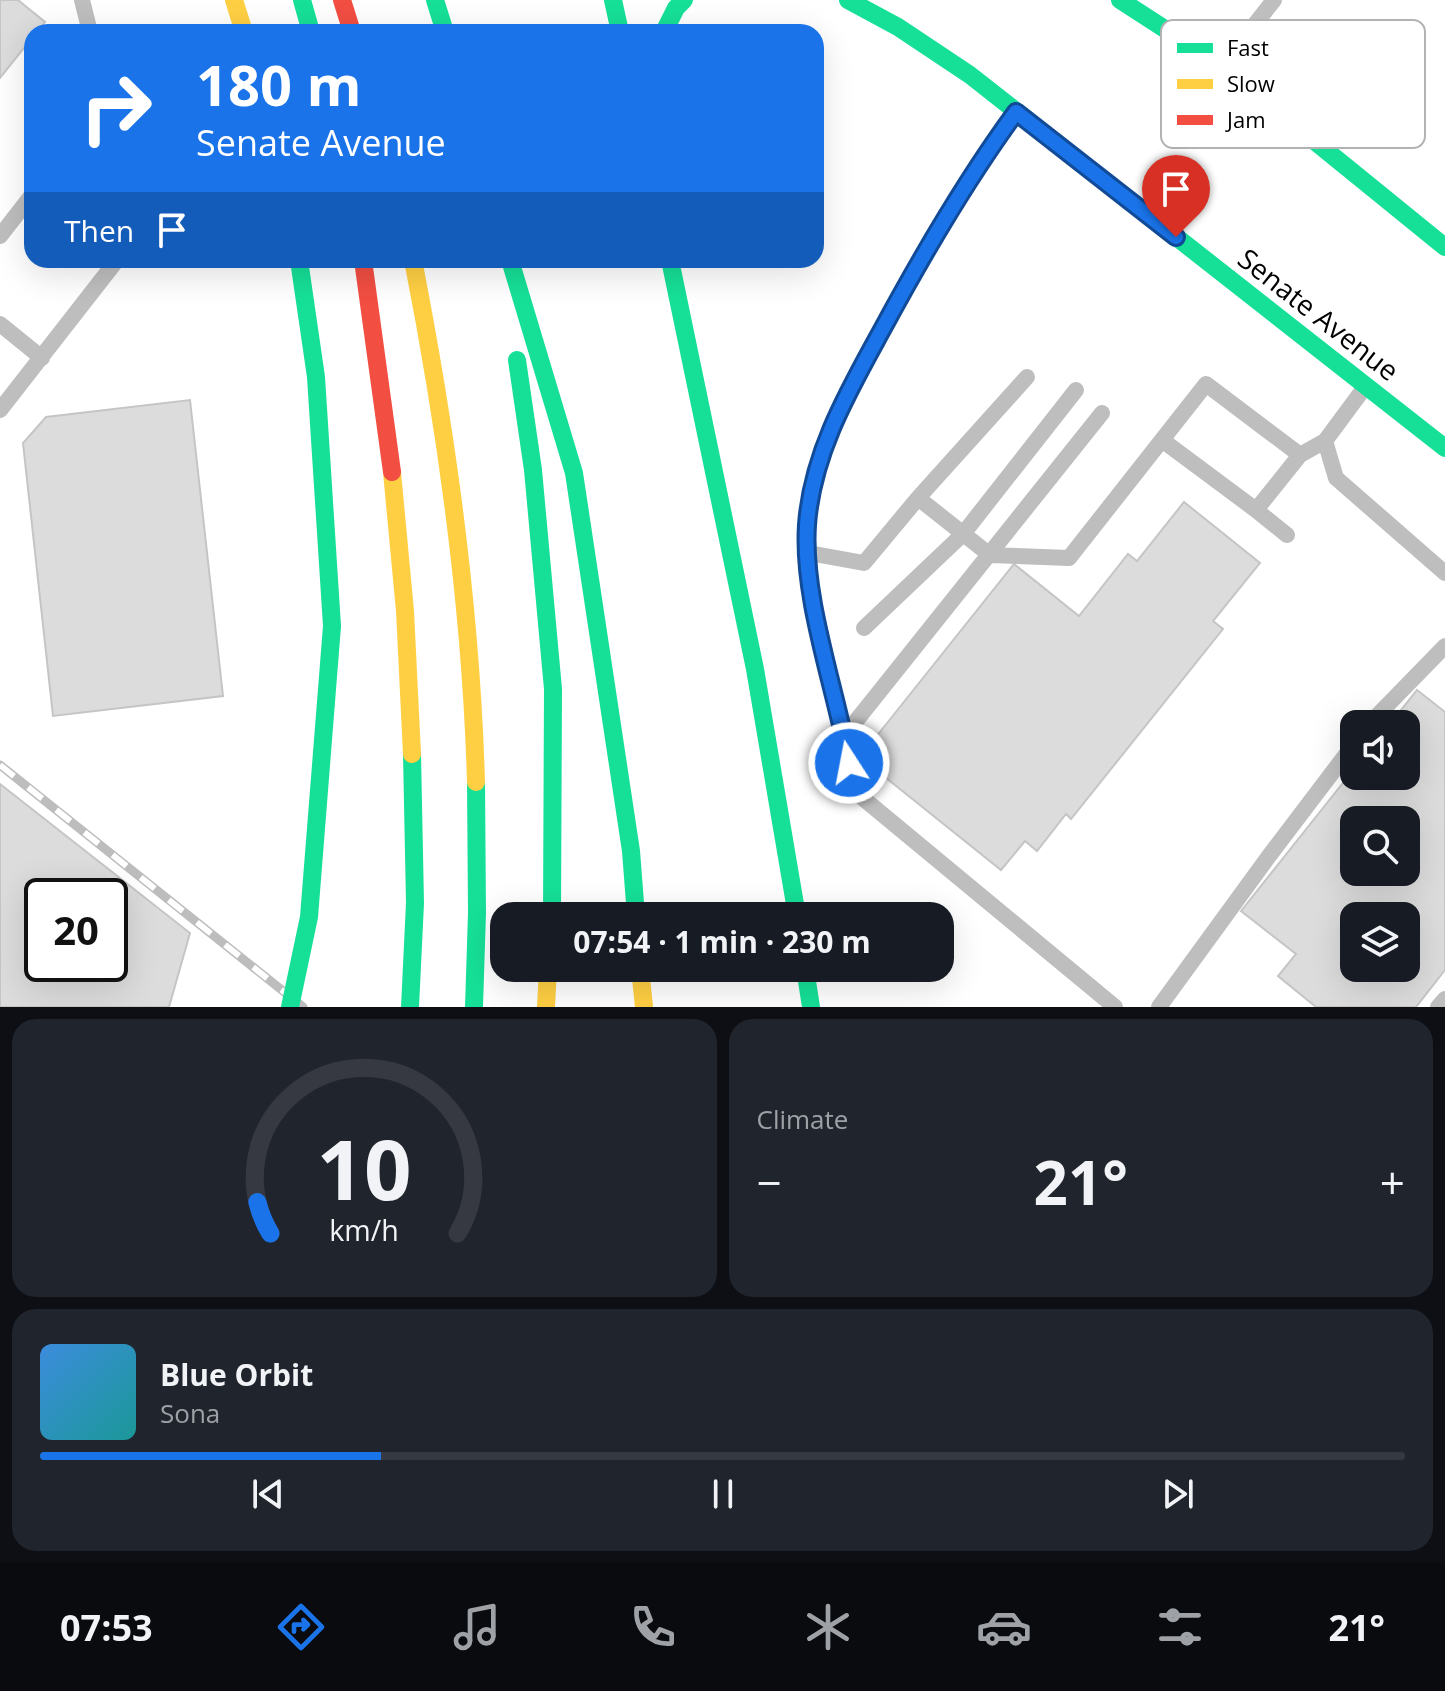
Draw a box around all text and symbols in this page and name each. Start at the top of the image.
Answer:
legend [1161,20,1425,148]
text: Fast [1227,32,1269,62]
text: 180 m [196,46,362,122]
icon: right [64,56,168,160]
text: Slow [1227,68,1275,98]
text: Jam [1225,104,1266,134]
text: Senate Avenue [196,118,446,167]
pin [1142,155,1210,237]
icon: arrive [1154,167,1198,211]
icon: arrive [150,208,194,252]
text: Then [64,210,134,251]
street label: Senate Avenue [1231,239,1407,389]
map controls [1340,710,1420,982]
button: sound [1340,710,1420,790]
position arrow [807,721,891,805]
button: search [1340,806,1420,886]
speed limit sign: 20 [24,878,128,982]
button: layers [1340,902,1420,982]
text: 07:54 · 1 min · 230 m [573,921,871,962]
text: Climate [757,1101,848,1137]
text: 10 [317,1111,412,1224]
text: 21° [1034,1141,1128,1223]
text: − [757,1152,782,1212]
text: + [1380,1152,1405,1212]
text: km/h [330,1210,399,1249]
text: Blue Orbit [160,1354,313,1395]
text: Sona [160,1395,220,1431]
icon: previous [246,1472,290,1516]
icon: pause [701,1472,745,1516]
icon: next [1156,1472,1200,1516]
icon: directions [273,1599,329,1655]
icon: music [449,1599,505,1655]
icon: phone [625,1599,681,1655]
icon: climate [800,1599,856,1655]
icon: car [976,1599,1032,1655]
icon: filters [1152,1599,1208,1655]
text: 07:53 [60,1603,153,1652]
text: 21° [1328,1603,1385,1652]

